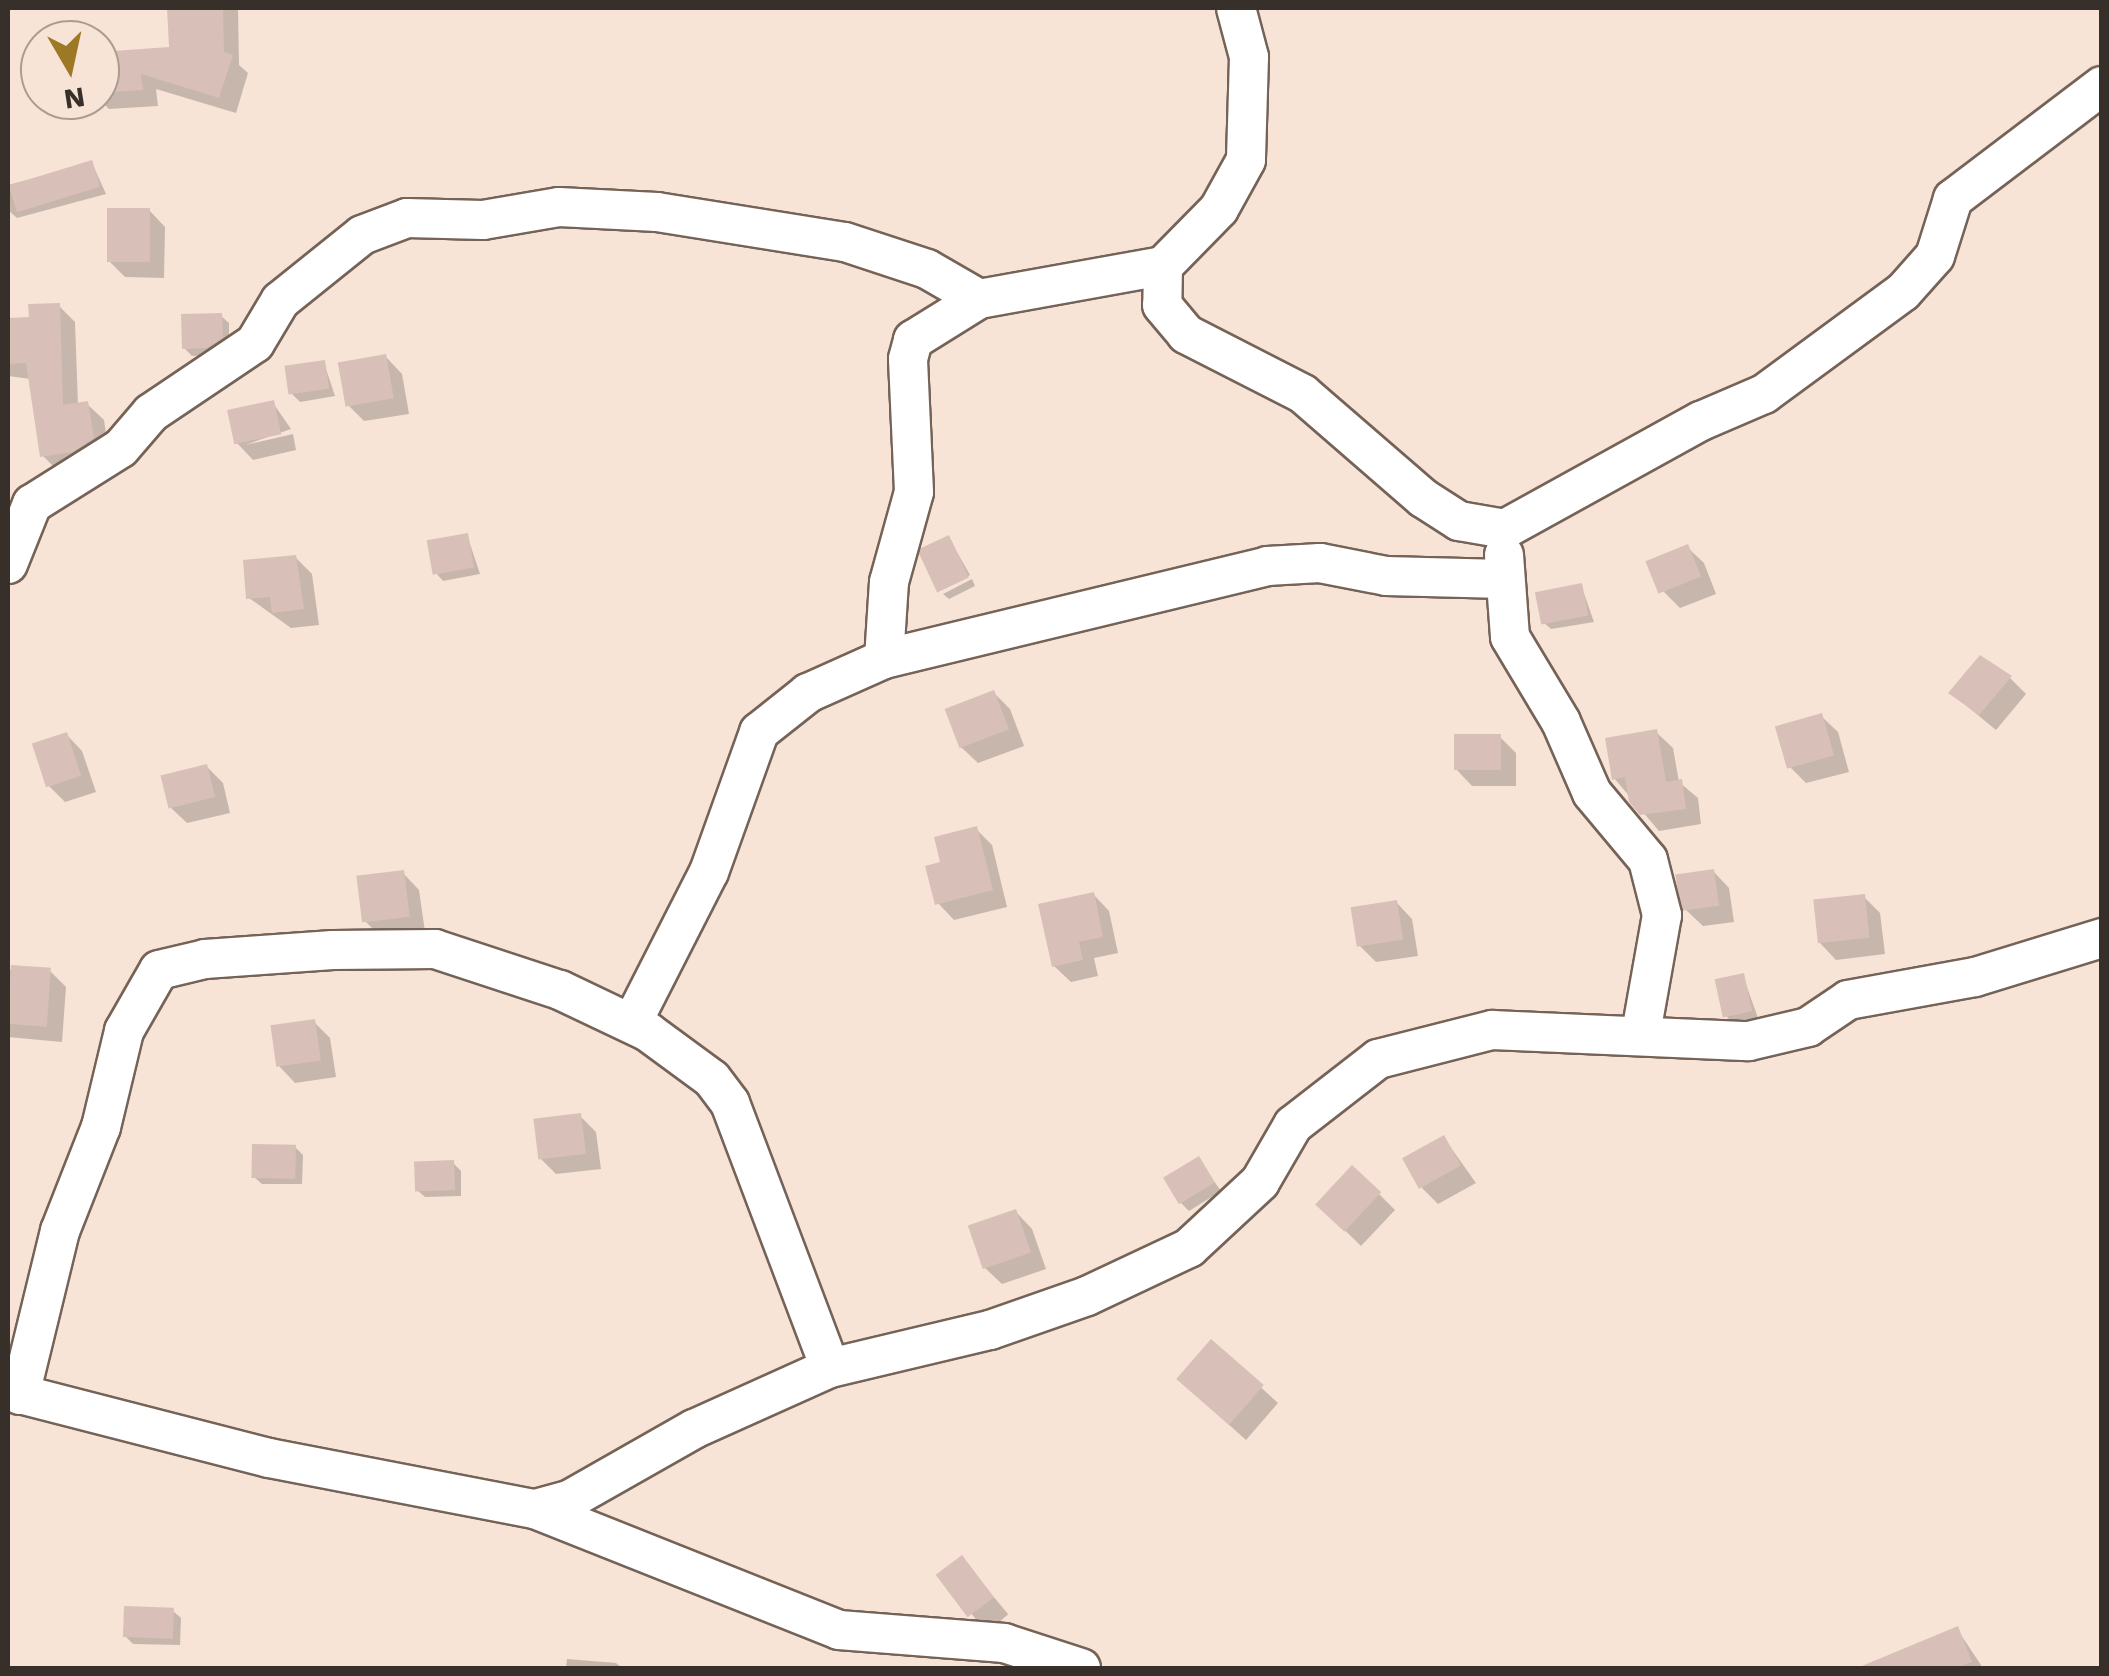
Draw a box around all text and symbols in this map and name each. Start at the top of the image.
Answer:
north arrow [20,20,120,120]
text: N [62,80,87,116]

